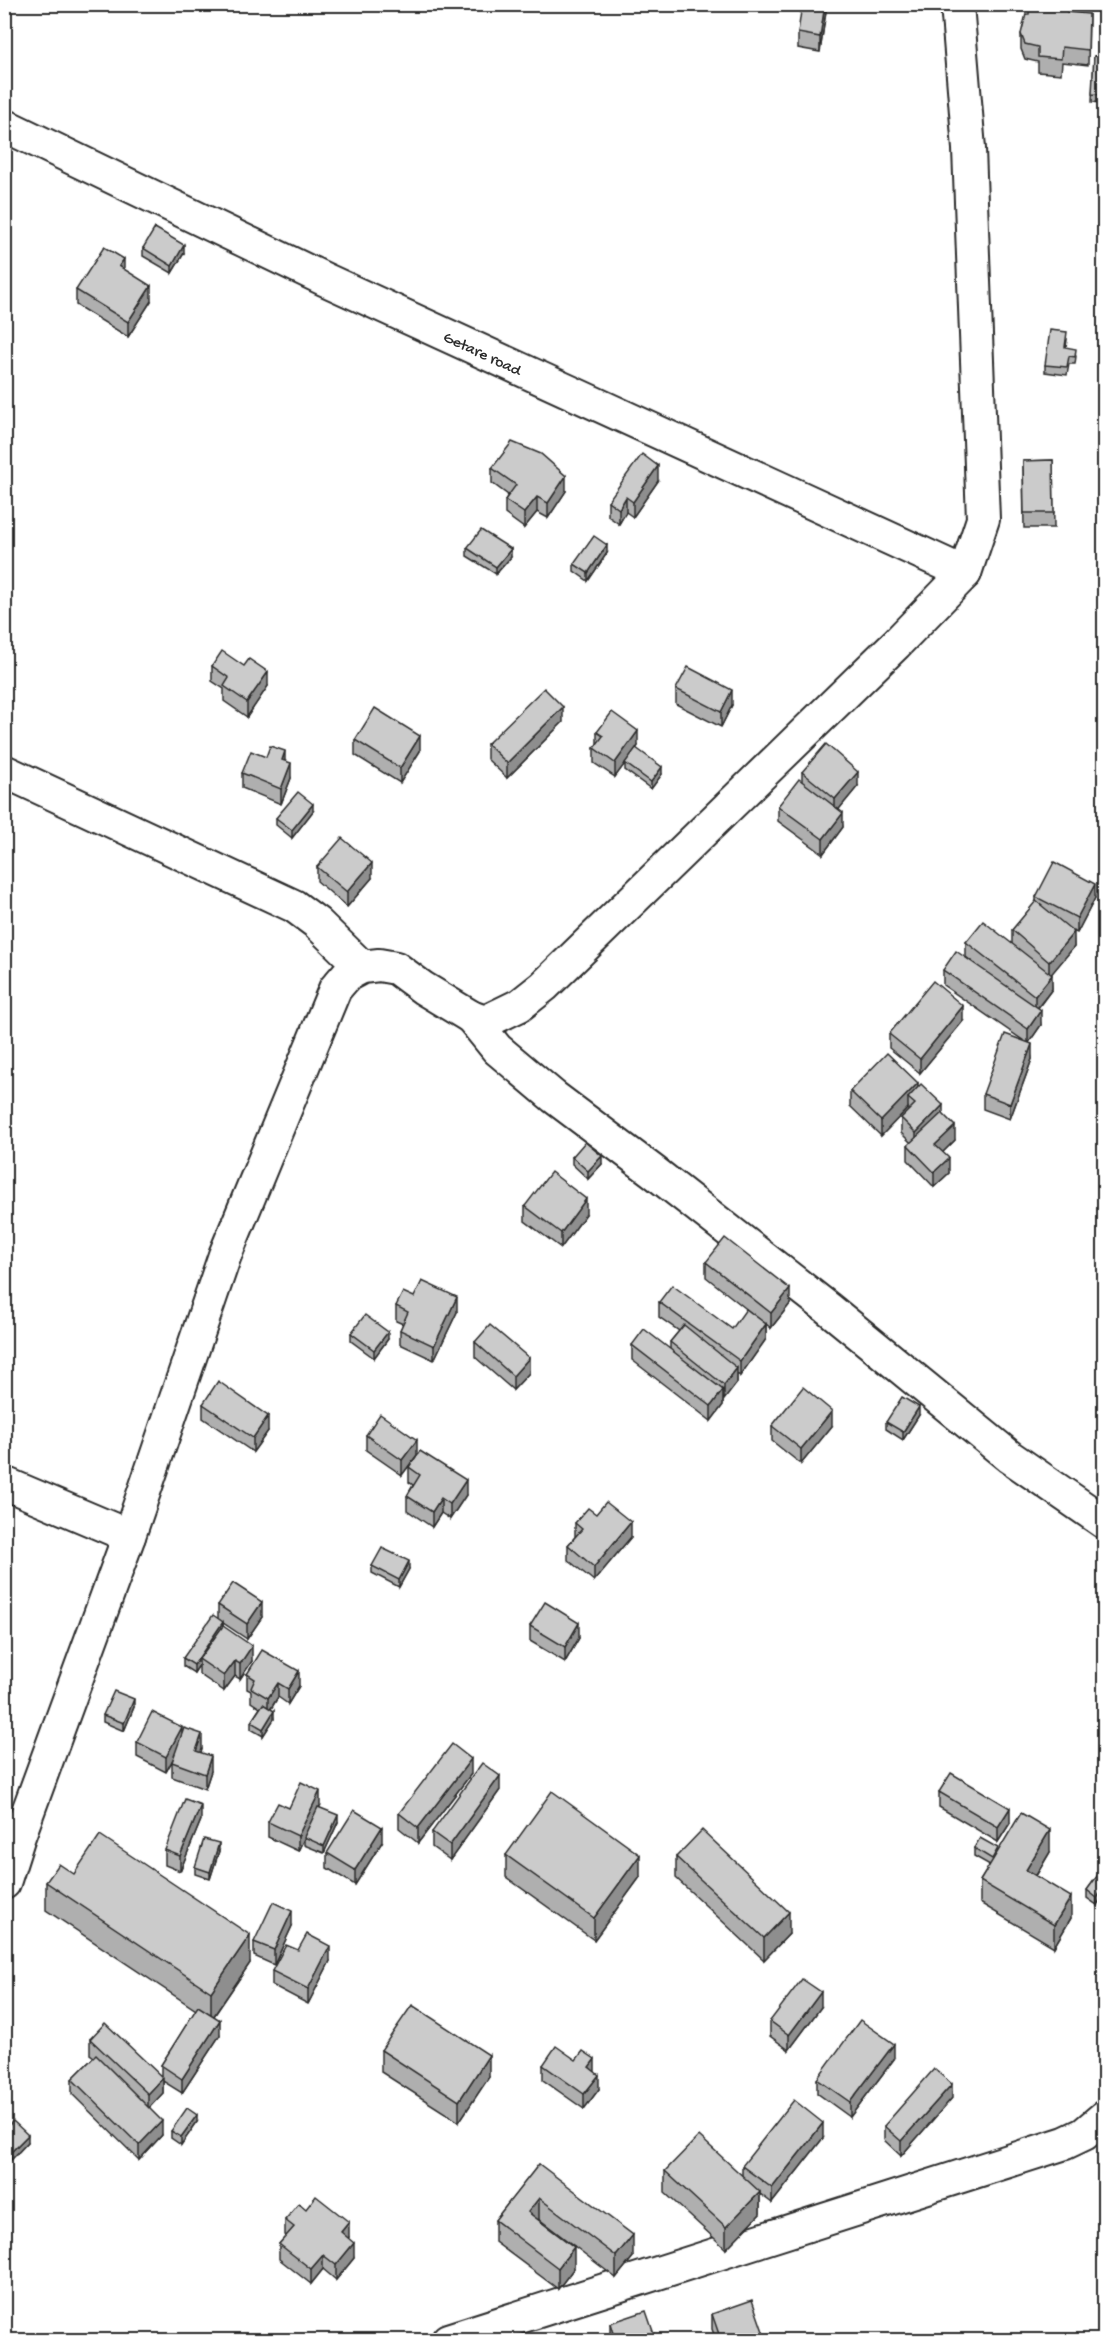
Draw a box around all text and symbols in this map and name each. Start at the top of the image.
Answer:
street label: Getare road [440,329,525,382]

